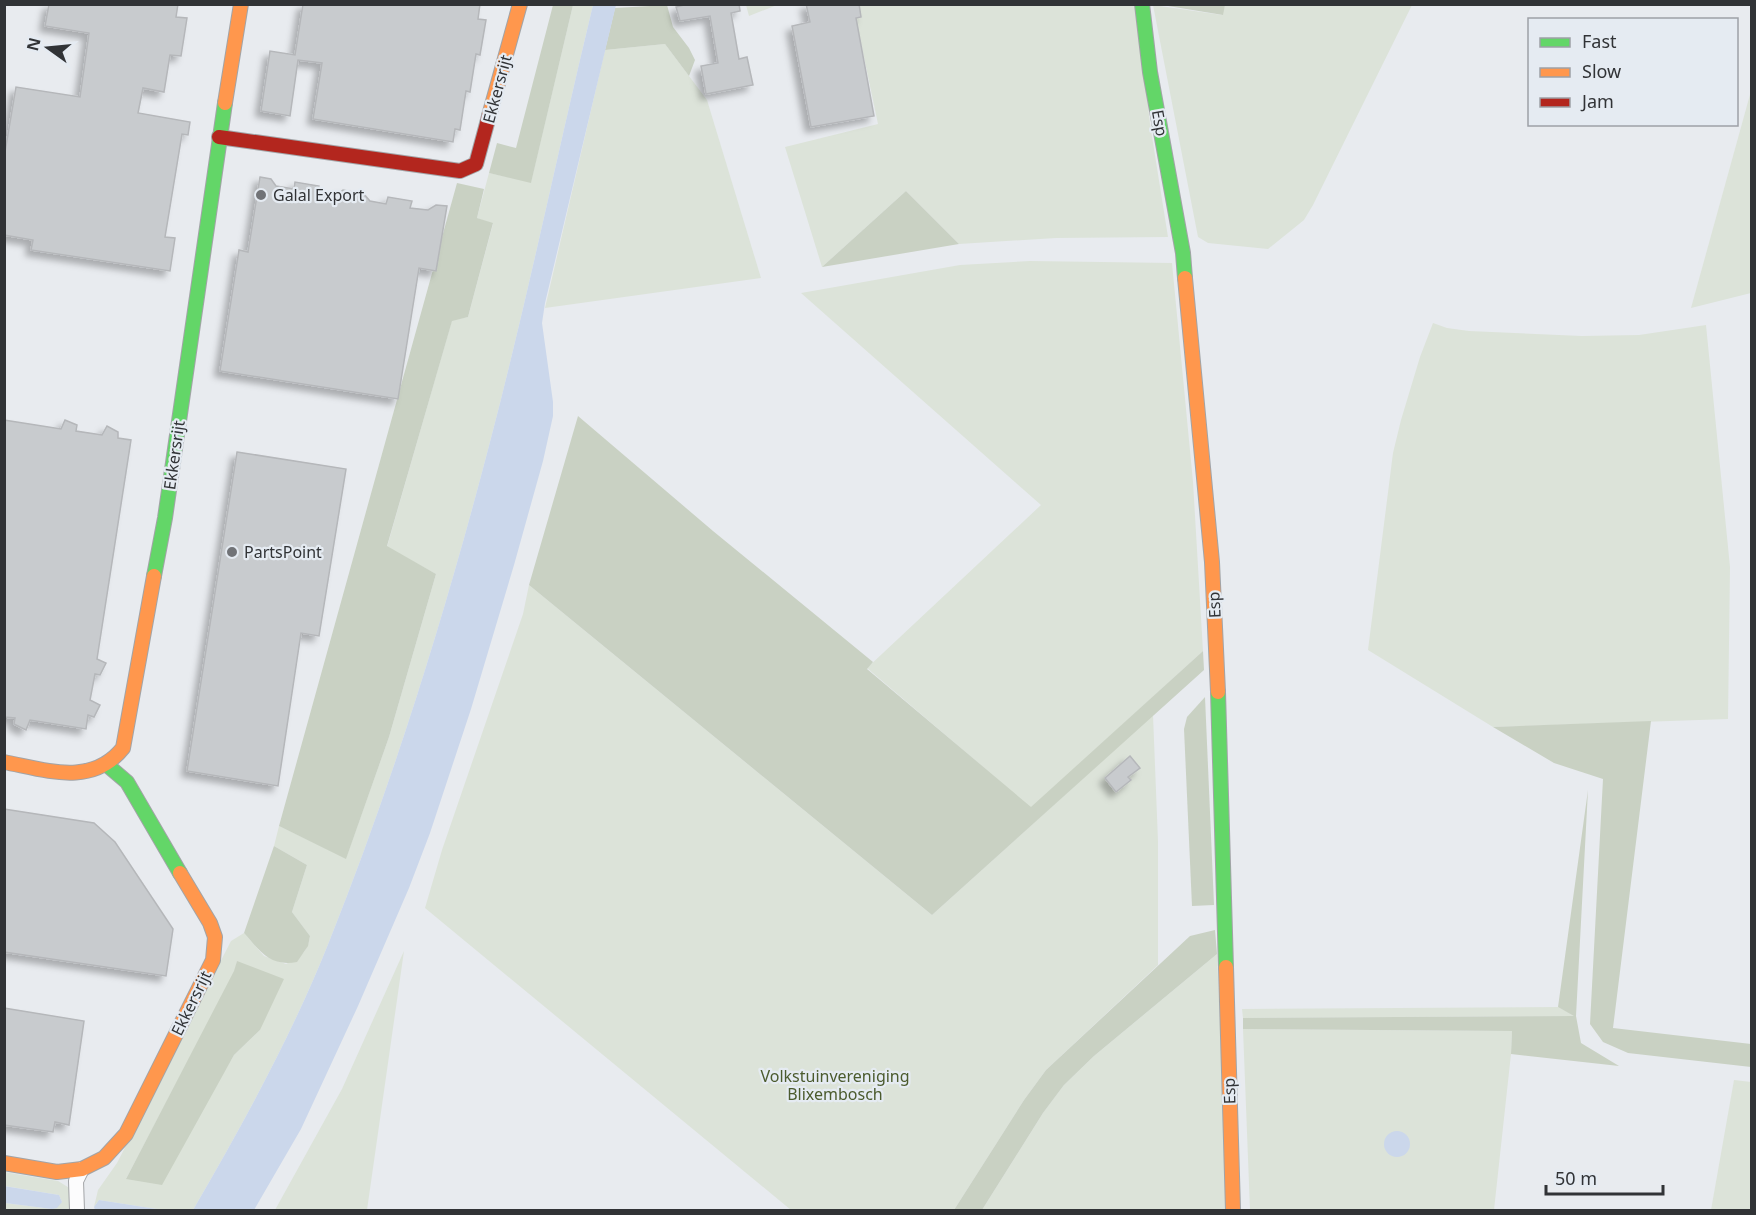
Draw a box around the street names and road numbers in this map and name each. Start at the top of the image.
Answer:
street label: Ekkersrijt [477,52,517,126]
street label: Esp [1147,108,1173,138]
street label: Ekkersrijt [158,419,190,491]
street label: Esp [1202,591,1226,619]
street label: Ekkersrijt [166,967,216,1039]
street label: Esp [1218,1077,1240,1105]

